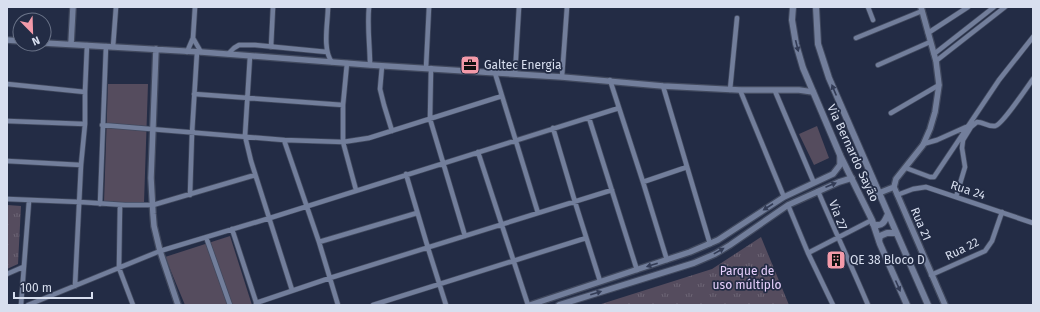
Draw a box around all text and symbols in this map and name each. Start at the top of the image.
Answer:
north arrow [12,12,52,52]
text: N [30,33,42,48]
one-way arrow [794,39,800,52]
office icon: Galtec Energia [459,54,481,76]
place label: Galtec Energia [484,58,562,72]
one-way arrow [830,83,836,95]
street label: Via Bernardo Sayão [824,102,882,204]
street label: Rua 24 [949,178,988,202]
one-way arrow [825,182,837,188]
street label: Via 27 [826,198,850,232]
one-way arrow [762,204,774,211]
street label: Rua 21 [908,205,934,243]
street label: Rua 22 [943,235,981,263]
one-way arrow [713,248,725,254]
building icon: QE 38 Bloco D [825,249,847,271]
place label: QE 38 Bloco D [850,253,925,267]
one-way arrow [646,262,658,268]
park label: Parque de uso múltiplo [713,264,781,292]
scale bar [14,274,92,300]
one-way arrow [896,280,902,292]
text: 100 m [20,281,52,295]
one-way arrow [591,290,603,296]

